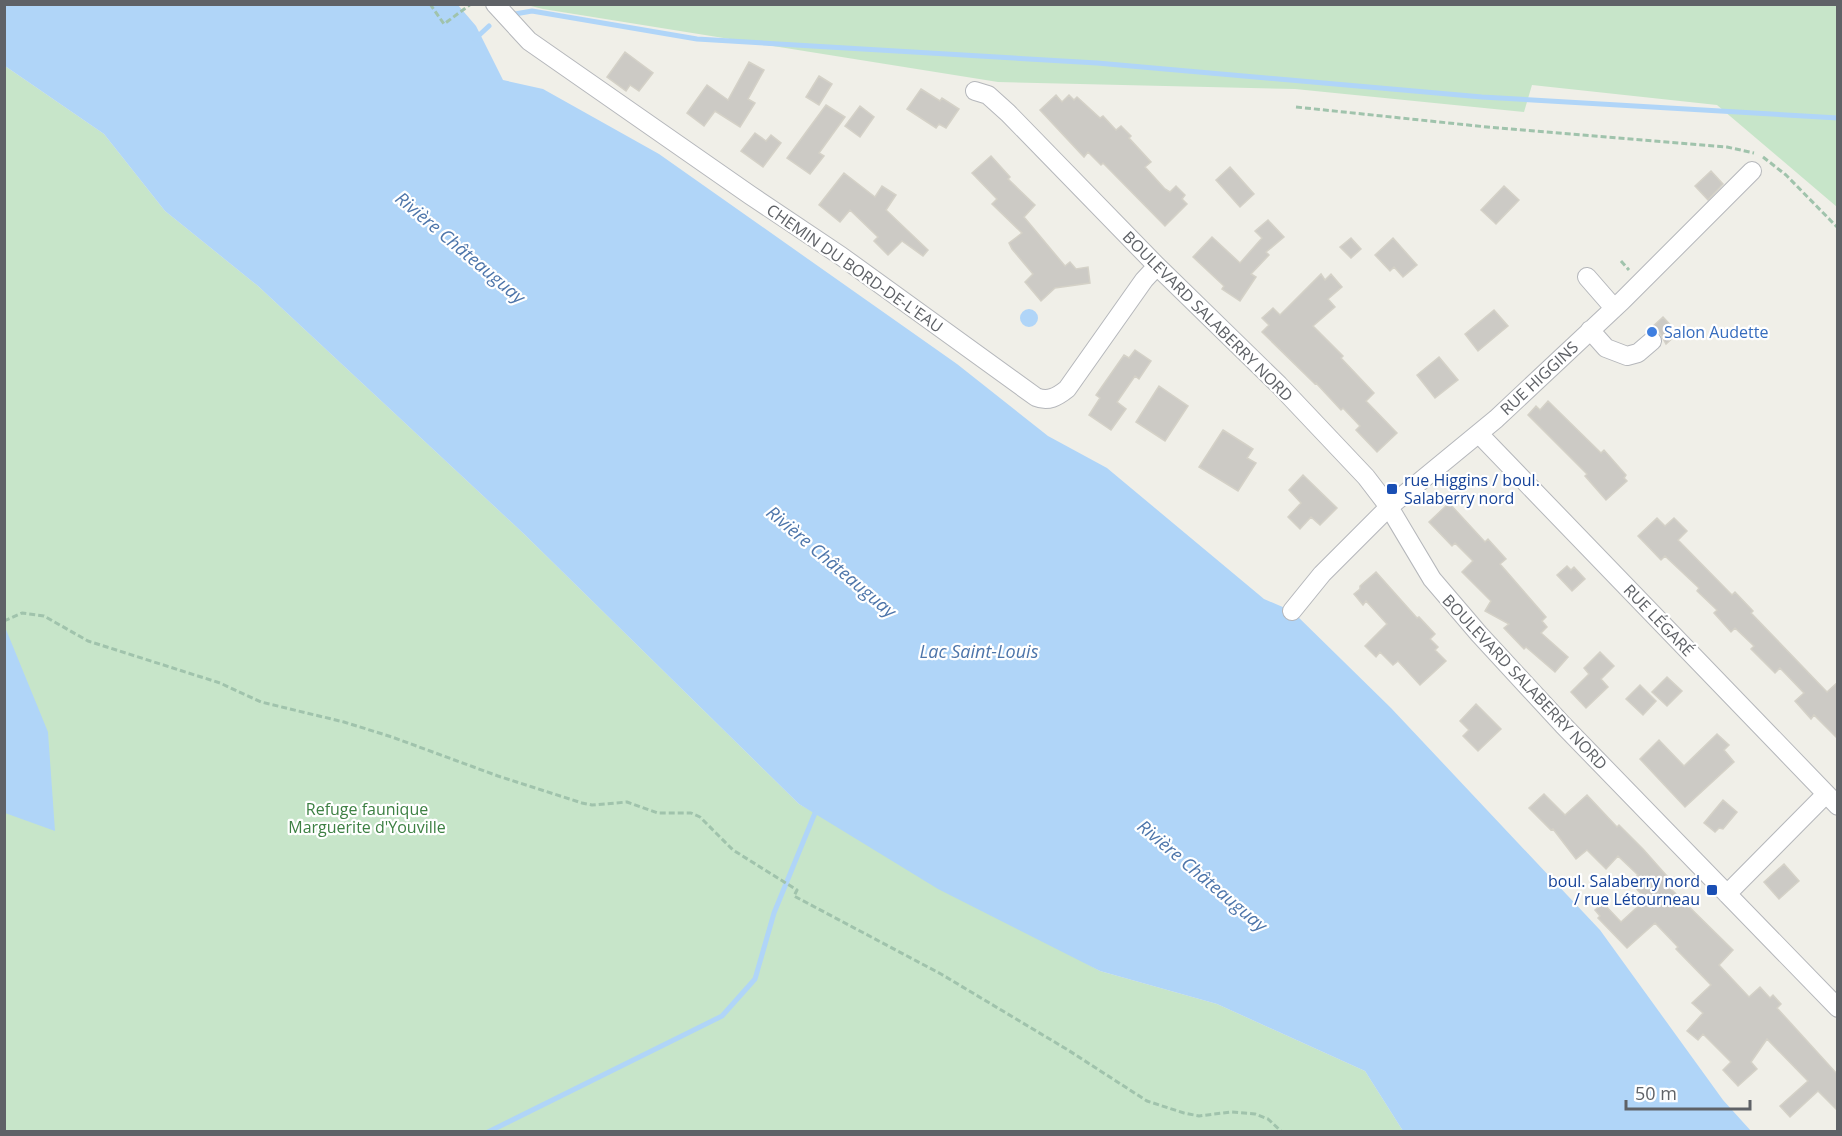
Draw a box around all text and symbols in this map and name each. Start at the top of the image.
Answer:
water label: Rivière Châteauguay [391,186,532,310]
street label: CHEMIN DU BORD-DE-L'EAU [762,199,948,337]
street label: BOULEVARD SALABERRY NORD [1118,226,1298,406]
place label: Salon Audette [1664,321,1768,343]
marker: Salon Audette [1645,325,1659,339]
street label: RUE HIGGINS [1495,336,1583,420]
place label: rue Higgins / boul. Salaberry nord [1404,469,1540,509]
marker: rue Higgins / boul. Salaberry nord [1385,482,1399,496]
water label: Rivière Châteauguay [762,500,903,624]
street label: RUE LÉGARÉ [1619,579,1699,661]
street label: BOULEVARD SALABERRY NORD [1438,590,1612,774]
water label: Lac Saint-Louis [920,639,1039,663]
park label: Refuge faunique Marguerite d'Youville [288,798,446,838]
water label: Rivière Châteauguay [1133,814,1274,938]
place label: boul. Salaberry nord / rue Létourneau [1548,870,1700,910]
marker: boul. Salaberry nord / rue Létourneau [1705,883,1719,897]
scale bar [1626,1073,1750,1111]
text: 50 m [1635,1081,1677,1105]

